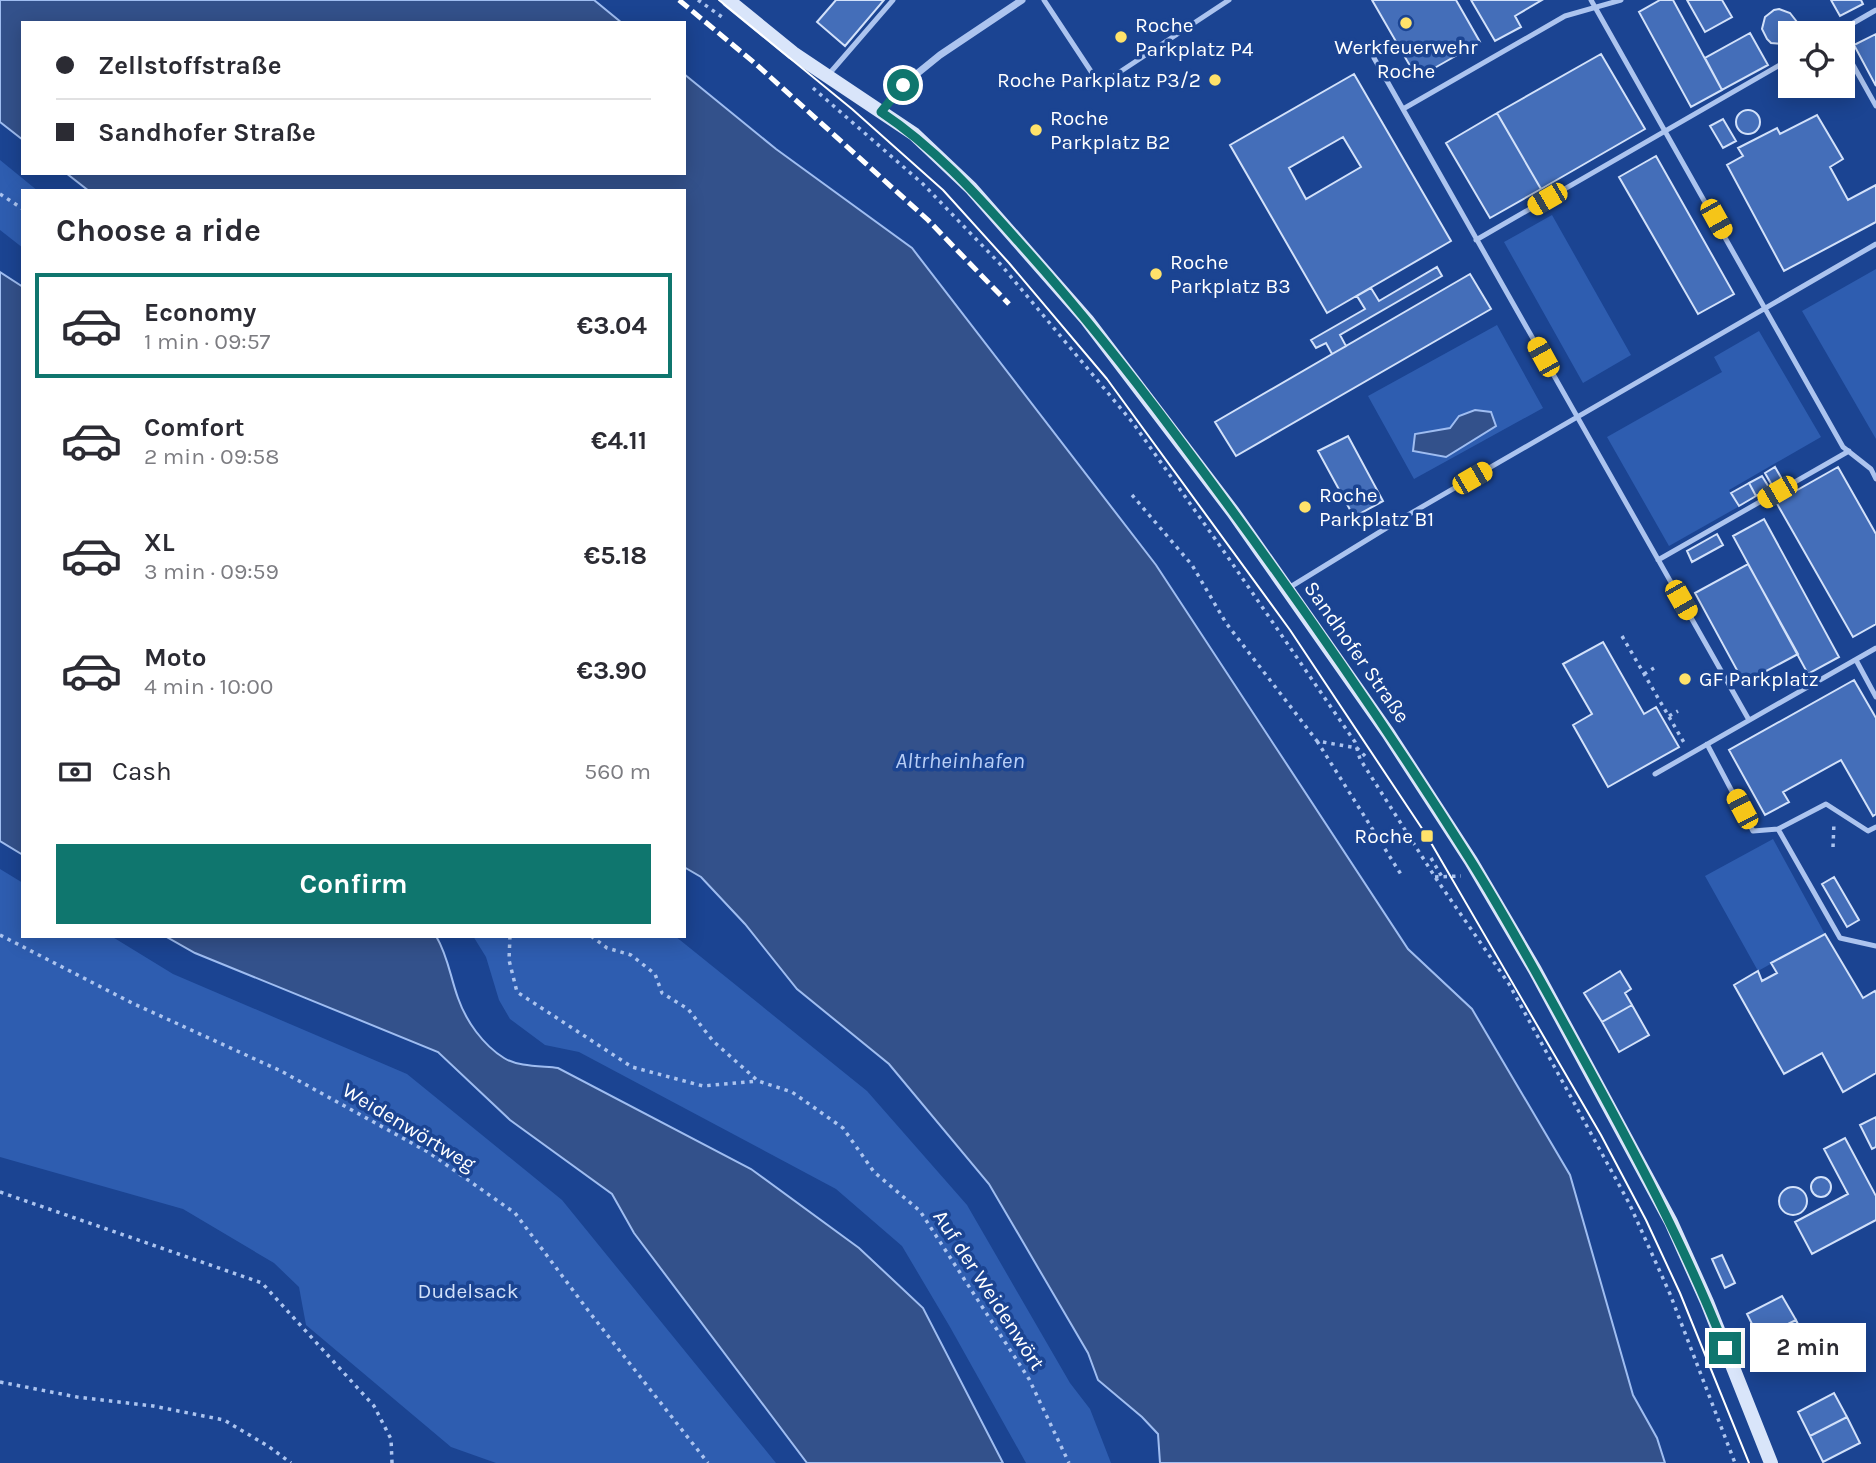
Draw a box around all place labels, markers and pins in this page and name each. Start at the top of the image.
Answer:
place label: Roche Parkplatz P4 [1135,13,1254,61]
marker: Werkfeuerwehr Roche [1398,15,1414,31]
marker: Roche Parkplatz P4 [1113,29,1129,45]
place label: Werkfeuerwehr Roche [1334,35,1478,83]
place label: Roche Parkplatz P3/2 [997,68,1201,92]
marker: Roche Parkplatz P3/2 [1207,72,1223,88]
place label: Roche Parkplatz B2 [1050,106,1170,154]
marker: Roche Parkplatz B2 [1028,122,1044,138]
place label: Roche Parkplatz B3 [1170,250,1291,298]
marker: Roche Parkplatz B3 [1148,266,1164,282]
place label: Roche Parkplatz B1 [1319,483,1434,531]
marker: Roche Parkplatz B1 [1297,499,1313,515]
place label: GF Parkplatz [1699,667,1819,691]
marker: GF Parkplatz [1677,671,1693,687]
place label: Roche [1354,824,1413,848]
marker: Roche [1419,828,1435,844]

